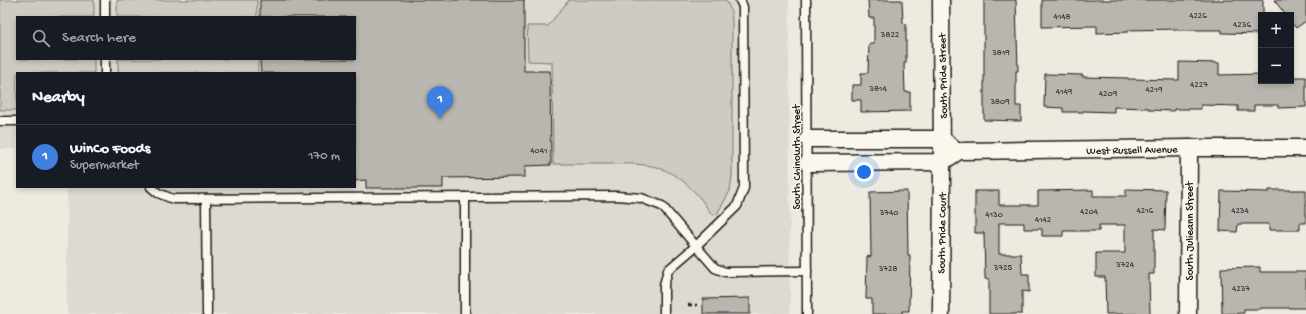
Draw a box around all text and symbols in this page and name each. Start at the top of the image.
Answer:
house number: 4226 [1189,11,1207,22]
house number: 4148 [1053,12,1071,23]
map controls [1258,12,1294,84]
button: + [1258,12,1294,48]
search box [16,16,356,60]
house number: 4236 [1233,20,1251,31]
icon: search [30,27,52,49]
text: Search here [62,29,136,47]
house number: 3822 [880,30,900,41]
street label: South Pride Street [937,32,951,119]
house number: 3819 [991,48,1010,59]
button: − [1258,48,1294,84]
house number: 4227 [1190,80,1208,91]
house number: 3814 [868,84,887,95]
house number: 4219 [1146,85,1163,96]
pin: 1 [427,86,453,119]
house number: 4149 [1056,87,1073,98]
text: Nearby [32,88,85,108]
house number: 4209 [1099,89,1118,100]
house number: 3809 [989,97,1010,108]
street label: South Chinowth Street [792,103,804,210]
text: WinCo Foods [70,140,150,158]
street label: West Russell Avenue [1086,144,1178,158]
house number: 4041 [530,146,548,157]
text: 1 [42,149,48,164]
text: 170 m [308,149,340,164]
text: Supermarket [70,158,139,173]
your location [854,162,874,182]
street label: South Julieann Street [1185,180,1197,280]
street label: South Pride Court [936,191,950,274]
house number: 4216 [1137,206,1154,217]
house number: 4234 [1231,206,1250,217]
house number: 4204 [1080,207,1099,218]
house number: 3740 [879,208,898,219]
house number: 4130 [985,210,1003,221]
house number: 4142 [1035,215,1052,226]
house number: 3724 [1115,260,1135,271]
house number: 3725 [993,263,1013,274]
house number: 3728 [878,264,897,275]
house number: 4237 [1232,284,1250,295]

